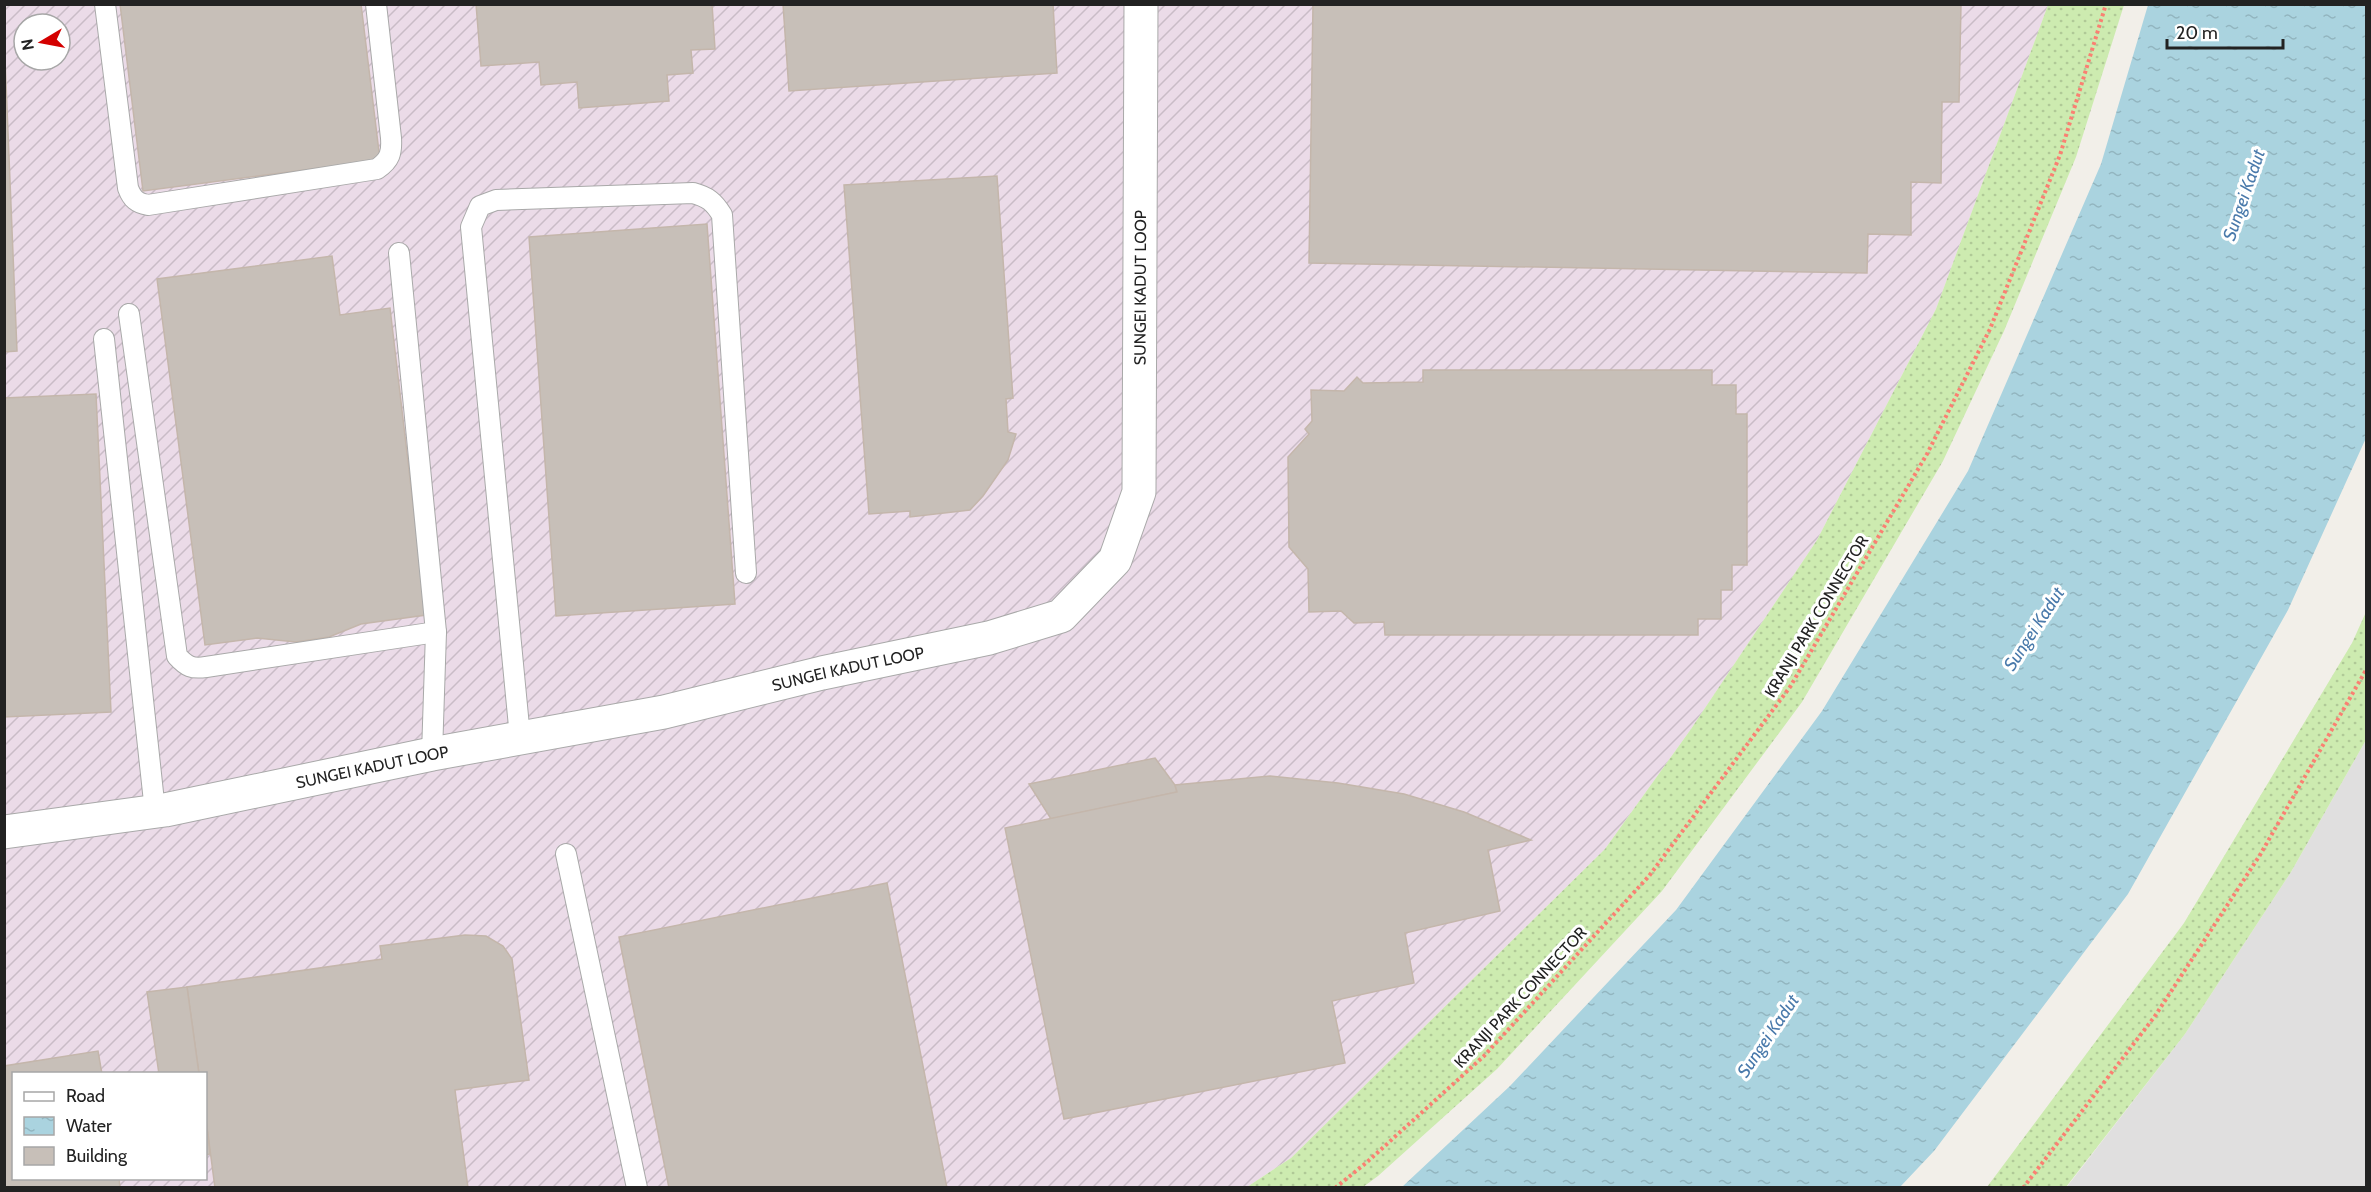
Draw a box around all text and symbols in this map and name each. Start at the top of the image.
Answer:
north arrow [12,12,72,72]
scale bar [2167,12,2282,50]
text: 20 m [2176,22,2218,44]
text: N [17,37,38,52]
water label: Sungei Kadut [2218,146,2270,243]
street label: SUNGEI KADUT LOOP [1131,210,1150,365]
street label: KRANJI PARK CONNECTOR [1761,532,1872,701]
water label: Sungei Kadut [1999,583,2069,675]
street label: SUNGEI KADUT LOOP [770,643,926,695]
street label: SUNGEI KADUT LOOP [294,742,450,792]
street label: KRANJI PARK CONNECTOR [1450,923,1591,1072]
water label: Sungei Kadut [1732,990,1804,1081]
legend [12,1072,207,1180]
text: Road [66,1085,105,1107]
text: Water [66,1115,112,1137]
text: Building [66,1145,128,1167]

